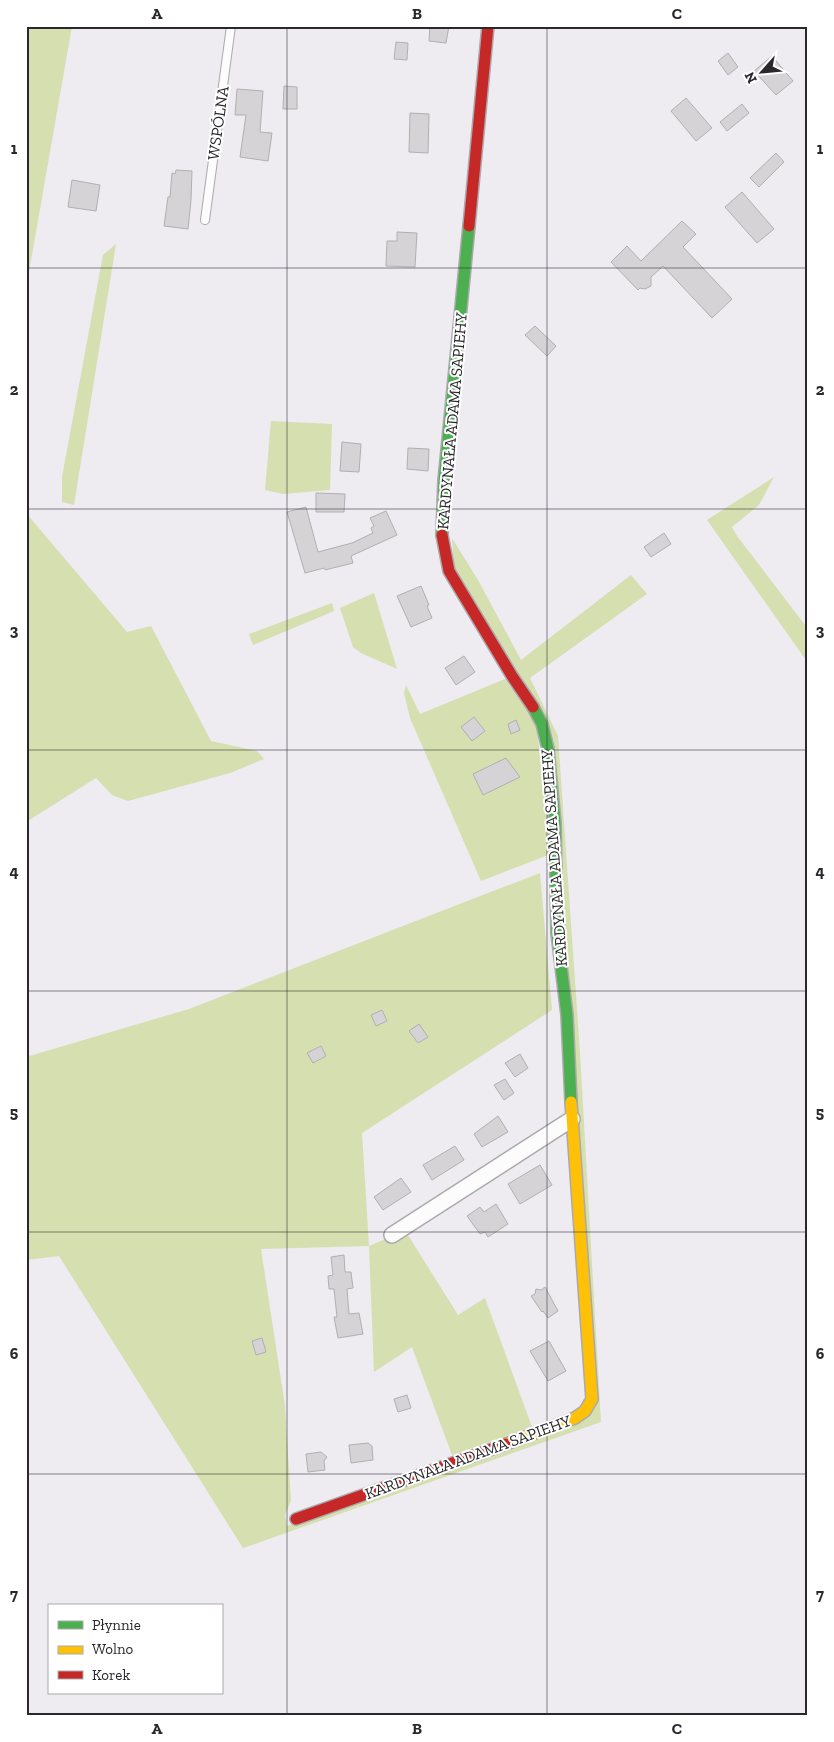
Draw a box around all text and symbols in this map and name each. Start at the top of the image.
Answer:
text: A [152,4,163,23]
text: B [412,4,422,23]
text: C [672,4,682,23]
north arrow [736,48,786,98]
text: N [741,69,761,86]
street label: WSPÓLNA [203,84,233,161]
text: 1 [11,139,18,158]
text: 1 [817,139,824,158]
street label: KARDYNAŁA ADAMA SAPIEHY [433,311,471,530]
text: 2 [10,380,19,399]
text: 2 [816,380,825,399]
text: 3 [10,621,19,640]
text: 3 [816,621,825,640]
street label: KARDYNAŁA ADAMA SAPIEHY [537,748,571,967]
text: 4 [9,862,19,881]
text: 4 [815,862,825,881]
text: 5 [10,1103,18,1122]
text: 5 [816,1103,824,1122]
text: 6 [10,1344,19,1363]
text: 6 [816,1344,825,1363]
street label: KARDYNAŁA ADAMA SAPIEHY [362,1411,574,1503]
text: 7 [10,1585,18,1604]
text: 7 [816,1585,824,1604]
legend [48,1604,222,1694]
text: Płynnie [92,1616,141,1634]
text: Wolno [92,1640,134,1658]
text: Korek [92,1666,130,1684]
text: A [152,1719,163,1738]
text: B [412,1719,422,1738]
text: C [672,1719,682,1738]

